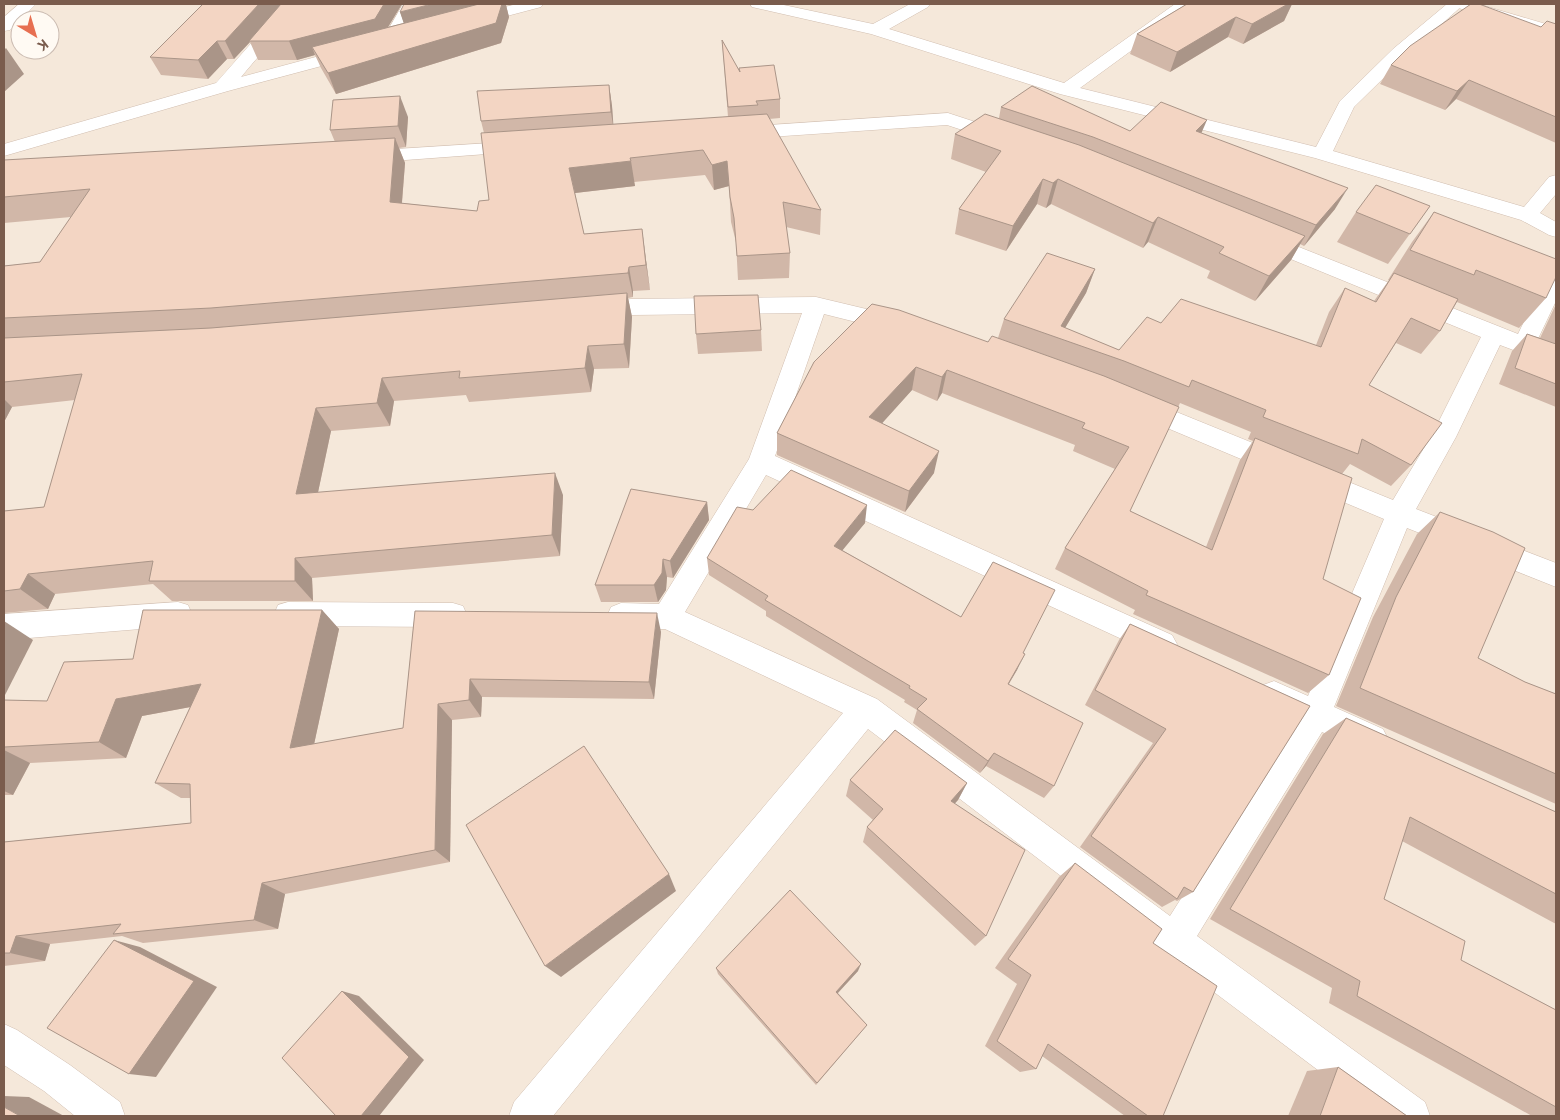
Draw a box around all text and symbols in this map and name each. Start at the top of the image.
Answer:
north arrow [10,10,60,60]
text: K [34,35,52,55]

